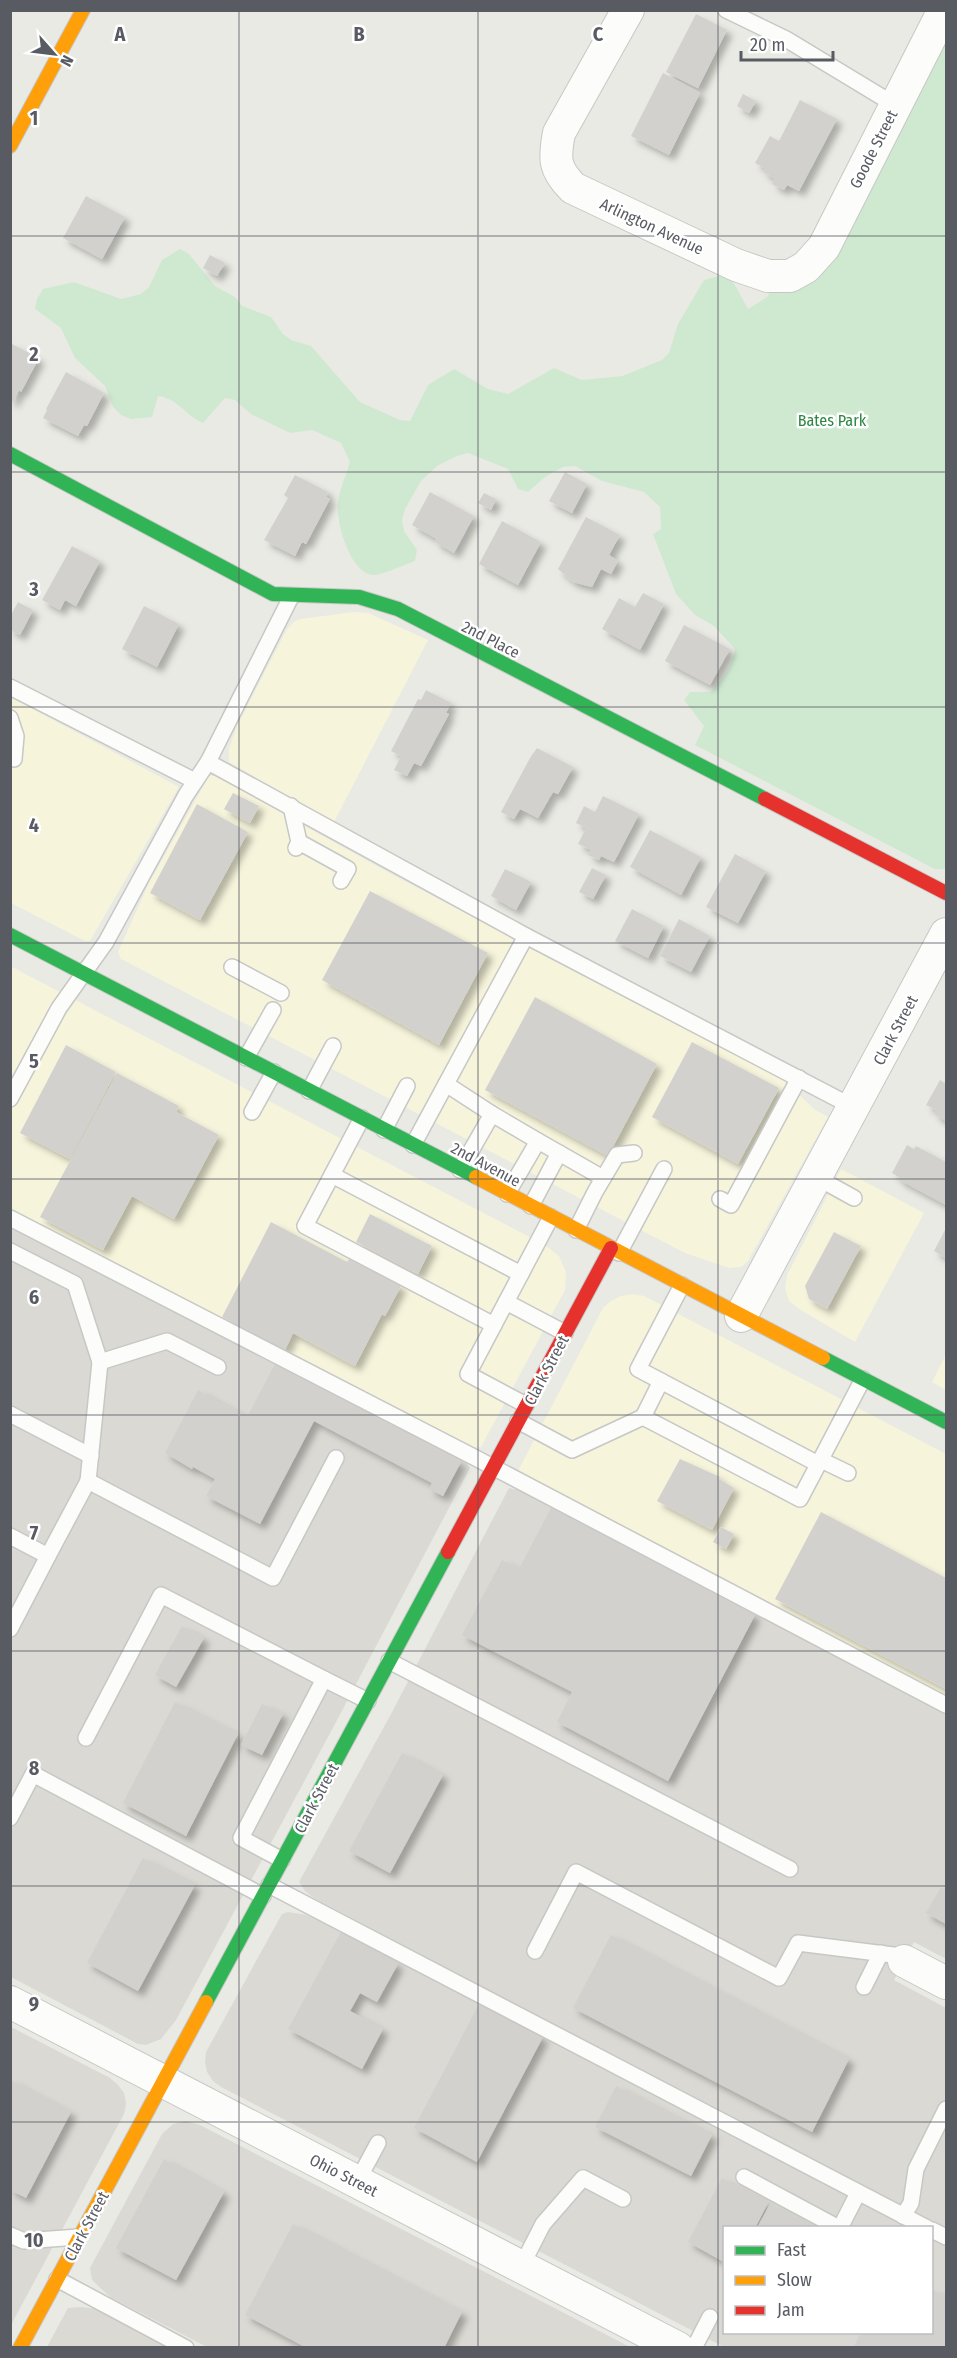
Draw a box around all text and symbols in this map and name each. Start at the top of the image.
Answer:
text: A [114,22,127,46]
text: B [353,22,365,46]
text: C [593,22,604,46]
north arrow [24,24,84,84]
scale bar [741,24,832,62]
text: 20 m [750,34,785,56]
text: N [56,52,77,70]
text: 1 [30,106,38,130]
street label: Goode Street [846,106,902,192]
street label: Arlington Avenue [597,194,707,259]
text: 2 [28,342,39,366]
park label: Bates Park [798,411,867,430]
text: 3 [28,577,39,601]
street label: 2nd Place [459,617,523,662]
text: 4 [29,813,39,837]
street label: Clark Street [869,992,922,1068]
text: 5 [29,1049,39,1073]
street label: 2nd Avenue [448,1138,524,1191]
text: 6 [29,1285,39,1309]
street label: Clark Street [520,1332,573,1408]
text: 7 [30,1521,39,1545]
text: 8 [29,1756,40,1780]
street label: Clark Street [290,1760,343,1836]
text: 9 [29,1992,39,2016]
street label: Ohio Street [306,2150,382,2201]
street label: Clark Street [60,2188,113,2264]
legend [723,2226,933,2334]
text: 10 [24,2228,44,2252]
text: Fast [777,2239,806,2261]
text: Slow [777,2269,812,2291]
text: Jam [777,2299,805,2321]

